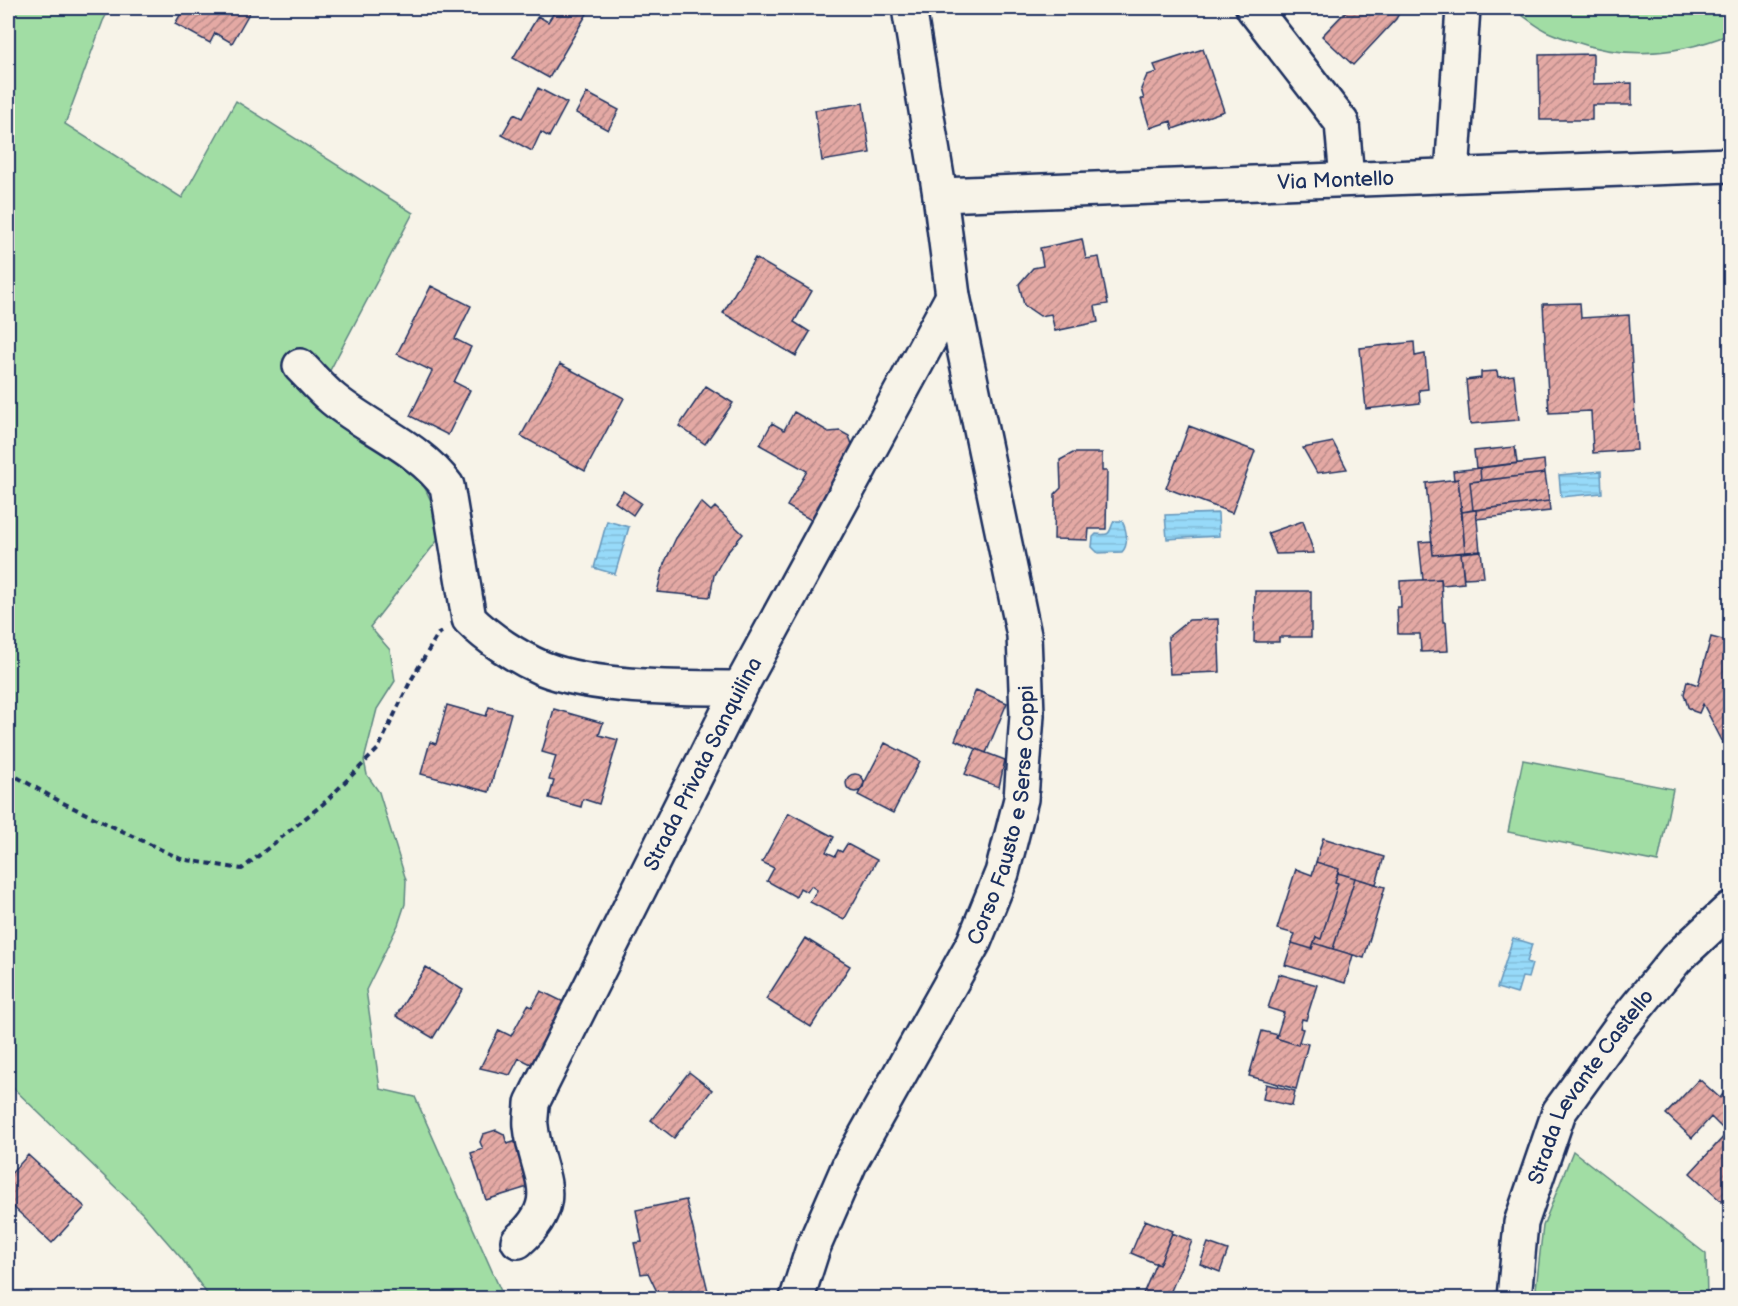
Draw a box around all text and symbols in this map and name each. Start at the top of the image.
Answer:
street label: Via Montello [1277,165,1395,195]
street label: Strada Privata Sanquilina [638,653,767,875]
street label: Corso Fausto e Serse Coppi [962,685,1040,949]
street label: Strada Levante Castello [1523,984,1659,1188]

